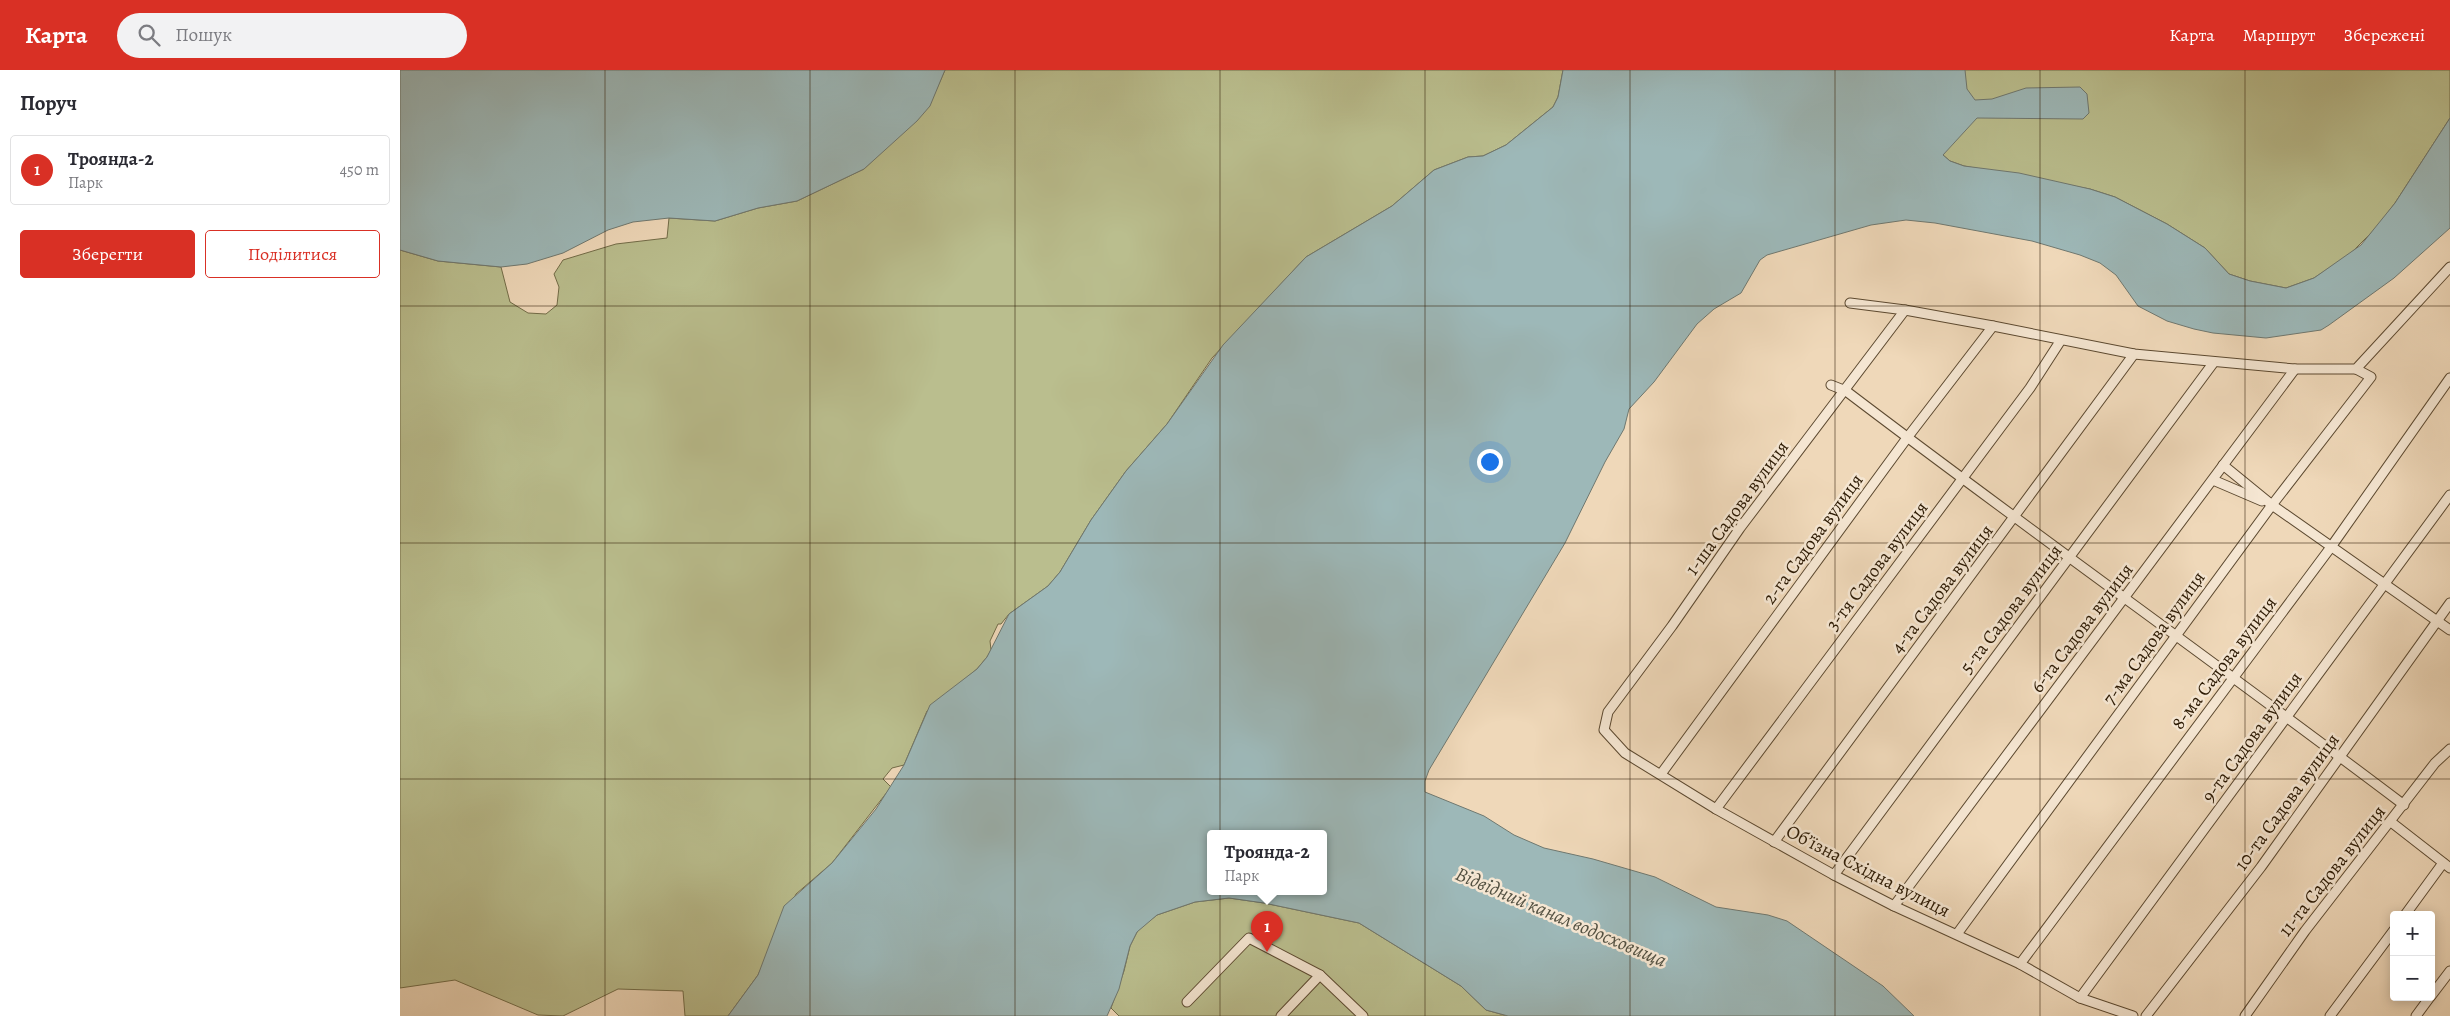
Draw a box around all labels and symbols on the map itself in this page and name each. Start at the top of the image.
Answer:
street label: 1-ша Садова вулиця [1679,435,1795,581]
your location [1477,449,1503,475]
street label: 2-га Садова вулиця [1757,468,1869,610]
street label: 3-тя Садова вулиця [1820,496,1934,636]
street label: 4-та Садова вулиця [1885,519,1999,659]
street label: 5-та Садова вулиця [1954,539,2068,679]
street label: 6-та Садова вулиця [2025,558,2139,698]
street label: 7-ма Садова вулиця [2097,566,2211,710]
street label: 8-ма Садова вулиця [2165,591,2283,735]
street label: 9-та Садова вулиця [2196,666,2308,808]
street label: 10-та Садова вулиця [2228,728,2346,876]
street label: 11-та Садова вулиця [2272,800,2392,942]
street label: Обʼїзна Східна вулиця [1781,818,1955,924]
water label: Відвідний канал водосховища [1451,860,1671,974]
pin: 1 [1251,911,1283,952]

